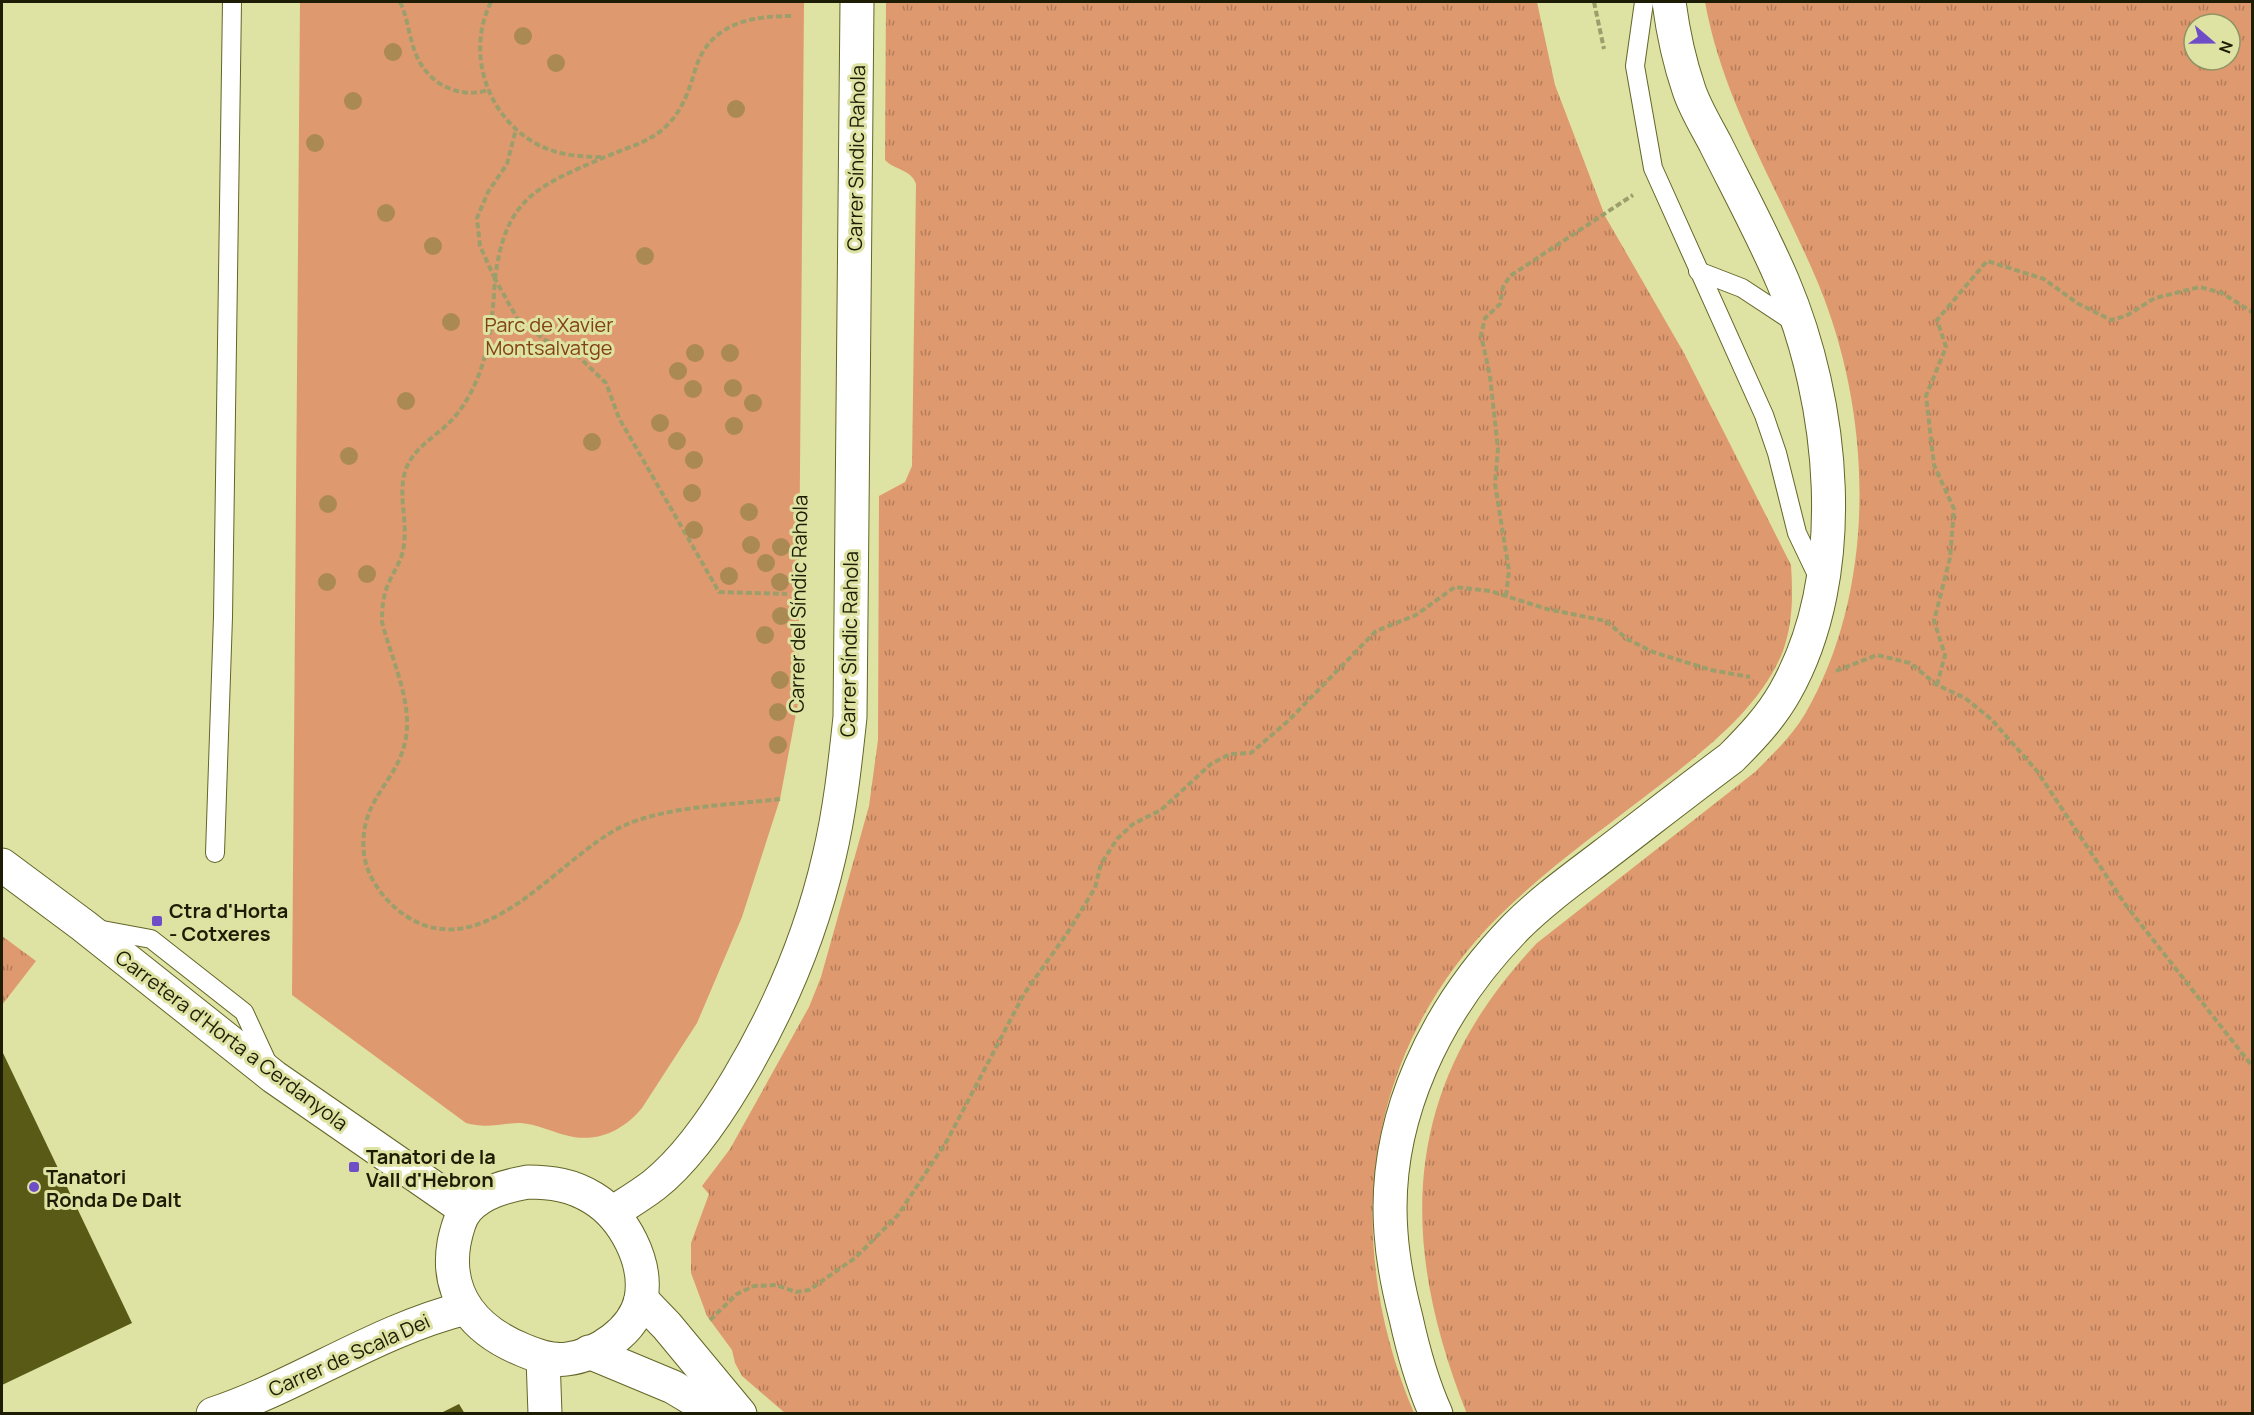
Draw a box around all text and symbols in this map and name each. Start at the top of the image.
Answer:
north arrow [2182,12,2242,72]
text: N [2214,38,2238,56]
street label: Carrer Síndic Rahola [841,65,871,251]
park label: Parc de Xavier Montsalvatge [485,311,613,361]
street label: Carrer del Síndic Rahola [783,495,813,713]
street label: Carrer Síndic Rahola [834,551,864,737]
place label: Ctra d'Horta - Cotxeres [169,897,288,947]
marker: Ctra d'Horta - Cotxeres [150,914,164,928]
street label: Carretera d'Horta a Cerdanyola [110,944,354,1136]
place label: Tanatori de la Vall d'Hebron [366,1143,496,1193]
marker: Tanatori de la Vall d'Hebron [347,1160,361,1174]
place label: Tanatori Ronda De Dalt [46,1163,182,1213]
marker: Tanatori Ronda De Dalt [27,1180,41,1194]
street label: Carrer de Scala Dei [264,1307,434,1403]

